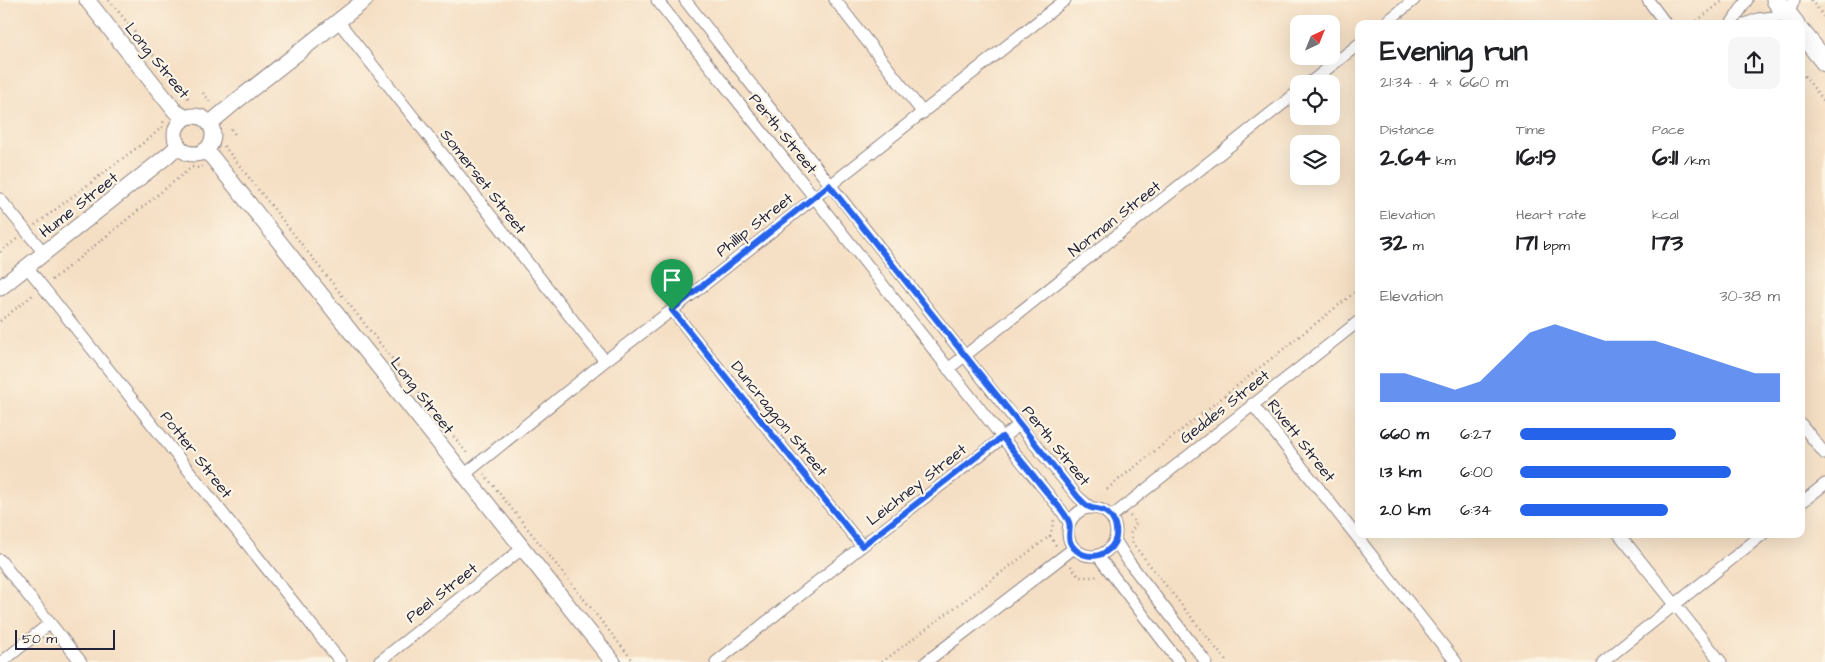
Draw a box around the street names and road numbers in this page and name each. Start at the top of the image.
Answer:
street label: Long Street [119,18,195,104]
street label: Perth Street [744,89,823,179]
street label: Somerset Street [435,124,532,239]
street label: Hume Street [35,167,123,243]
street label: Norman Street [1064,175,1166,262]
street label: Phillip Street [711,187,798,262]
street label: Long Street [384,353,460,440]
street label: Duncraggon Street [725,356,833,482]
street label: Geddes Street [1175,364,1275,449]
street label: Rivett Street [1262,395,1341,487]
street label: Perth Street [1017,401,1096,491]
street label: Potter Street [155,406,238,503]
street label: Leichney Street [862,438,972,532]
street label: Peel Street [401,557,483,628]

